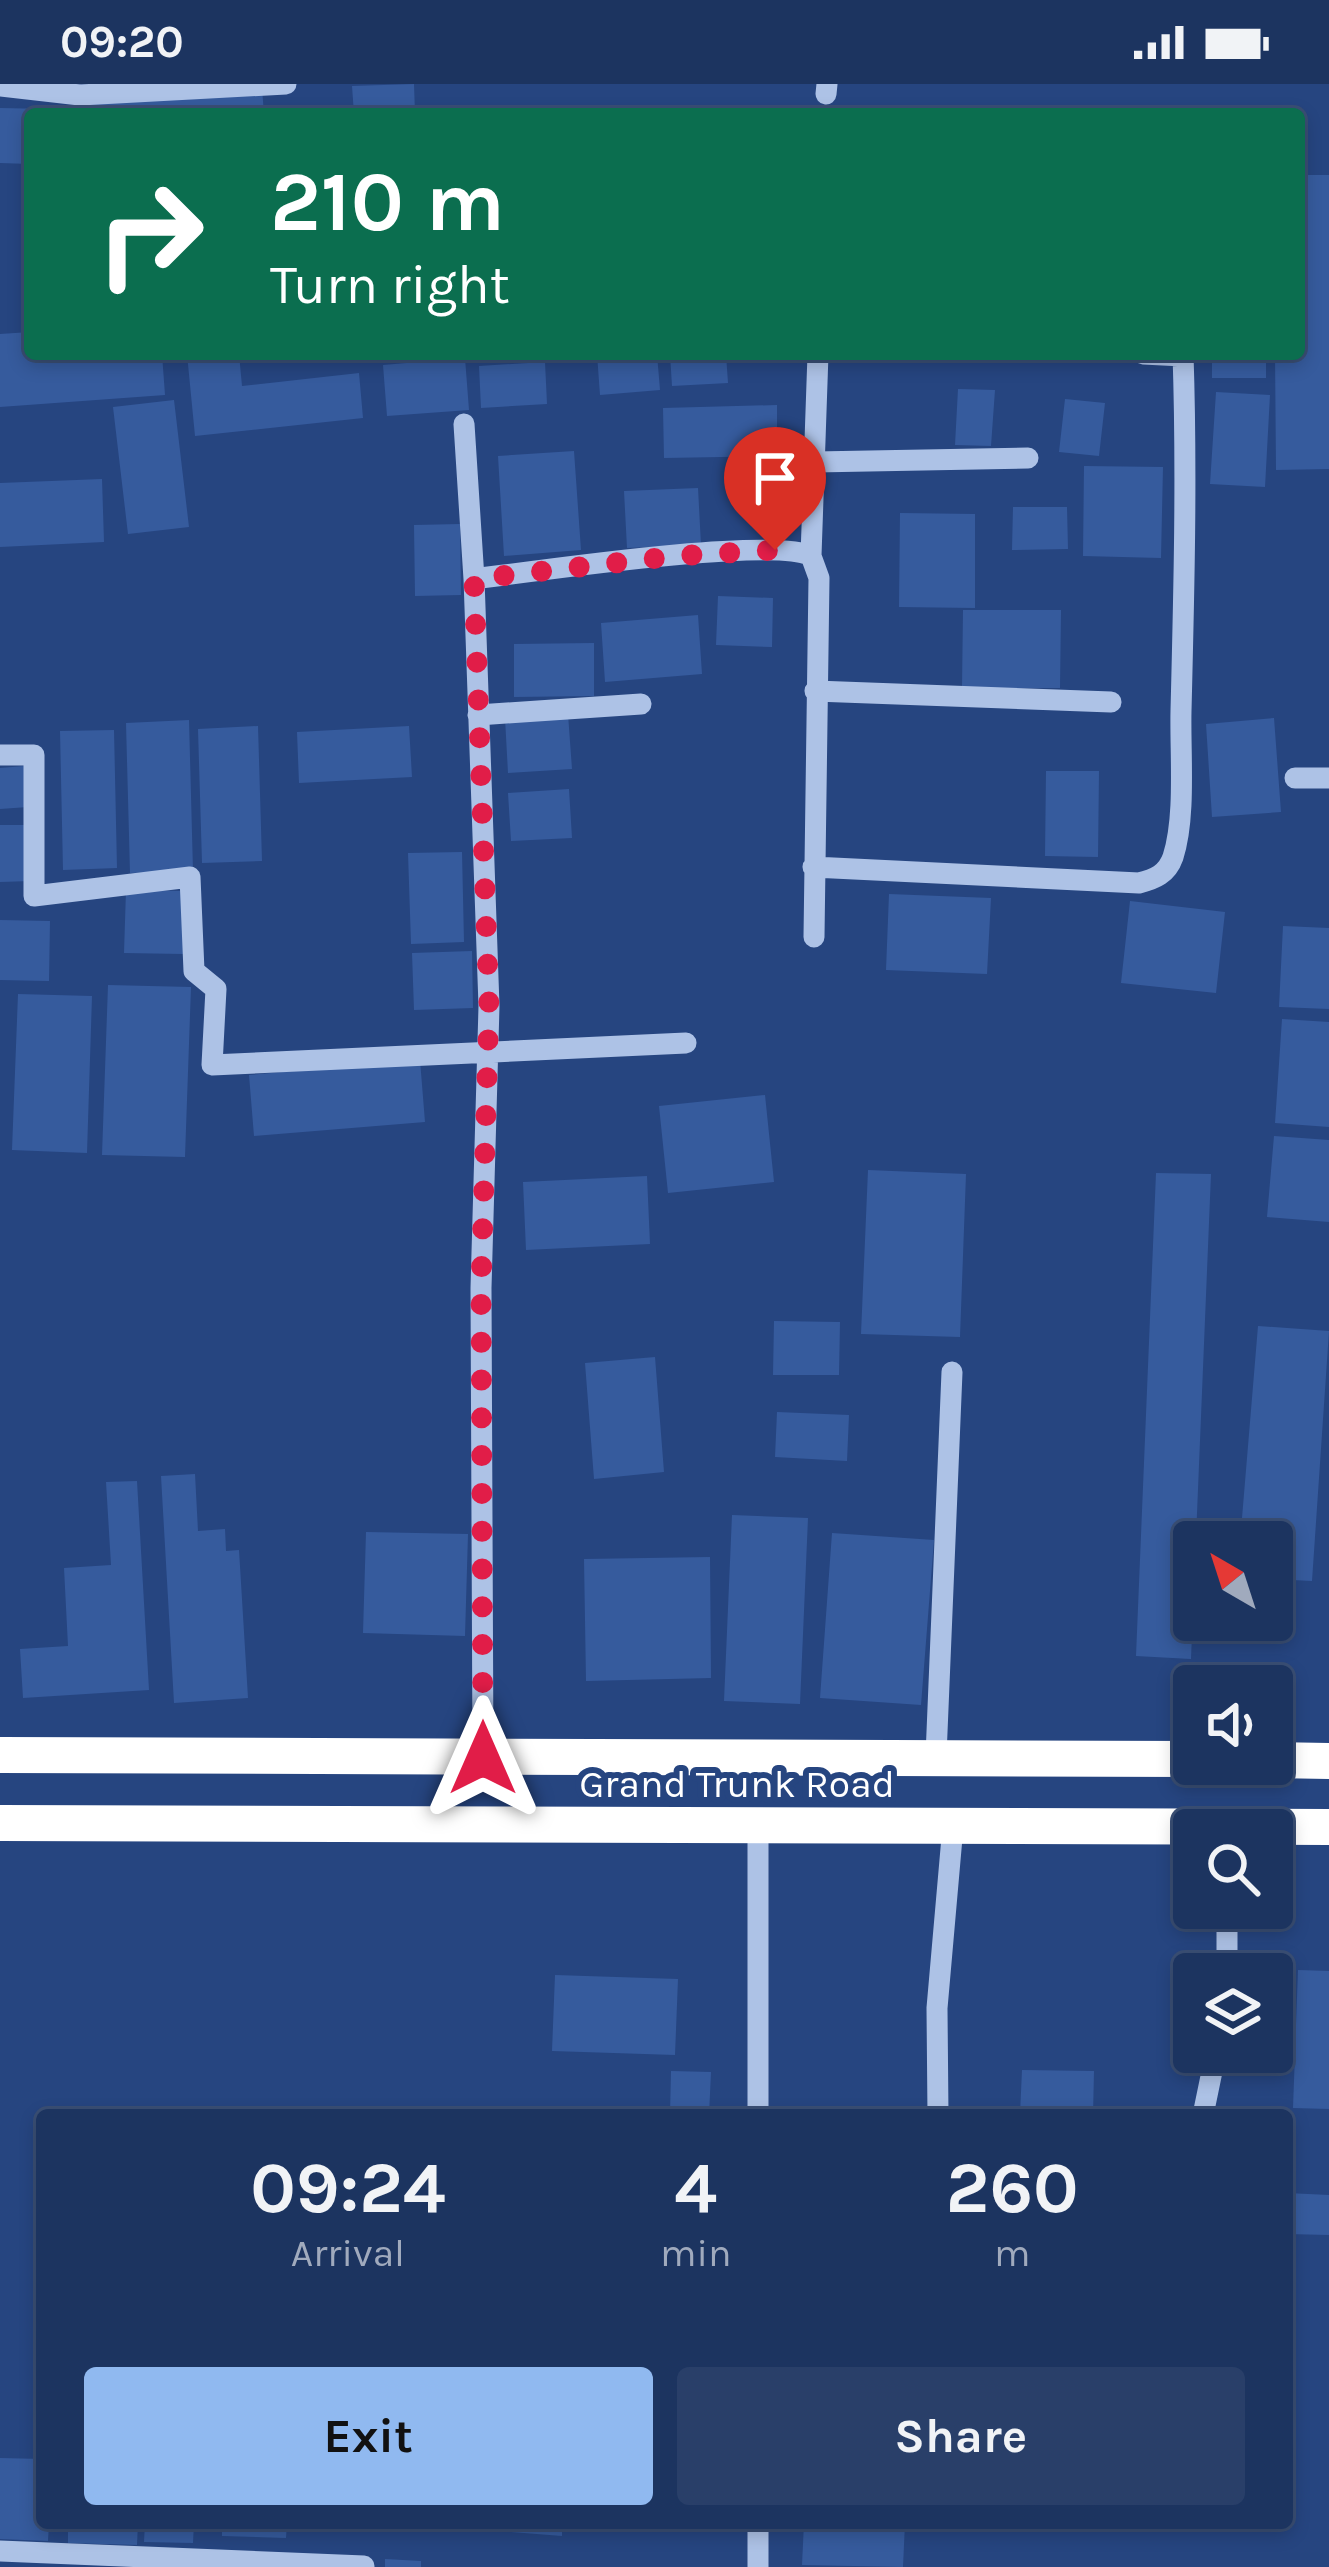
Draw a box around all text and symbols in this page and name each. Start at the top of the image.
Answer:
text: 09:20 [60,16,184,68]
text: 210 m [270,153,505,251]
icon: right [72,156,228,312]
text: Turn right [270,253,510,317]
pin [724,427,826,550]
icon: arrive [742,445,808,511]
north arrow [1173,1521,1293,1641]
map controls [1173,1521,1293,2073]
button: sound [1173,1665,1293,1785]
position arrow [420,1695,546,1821]
street label: Grand Trunk Road [579,1761,895,1807]
button: search [1173,1809,1293,1929]
button: layers [1173,1953,1293,2073]
text: 09:24 [250,2146,446,2230]
text: 4 [674,2146,717,2230]
text: 260 [946,2146,1079,2230]
text: Arrival [291,2230,405,2276]
text: min [660,2230,732,2276]
text: m [994,2230,1031,2276]
button: Exit [84,2367,653,2505]
button: Share [677,2367,1245,2505]

